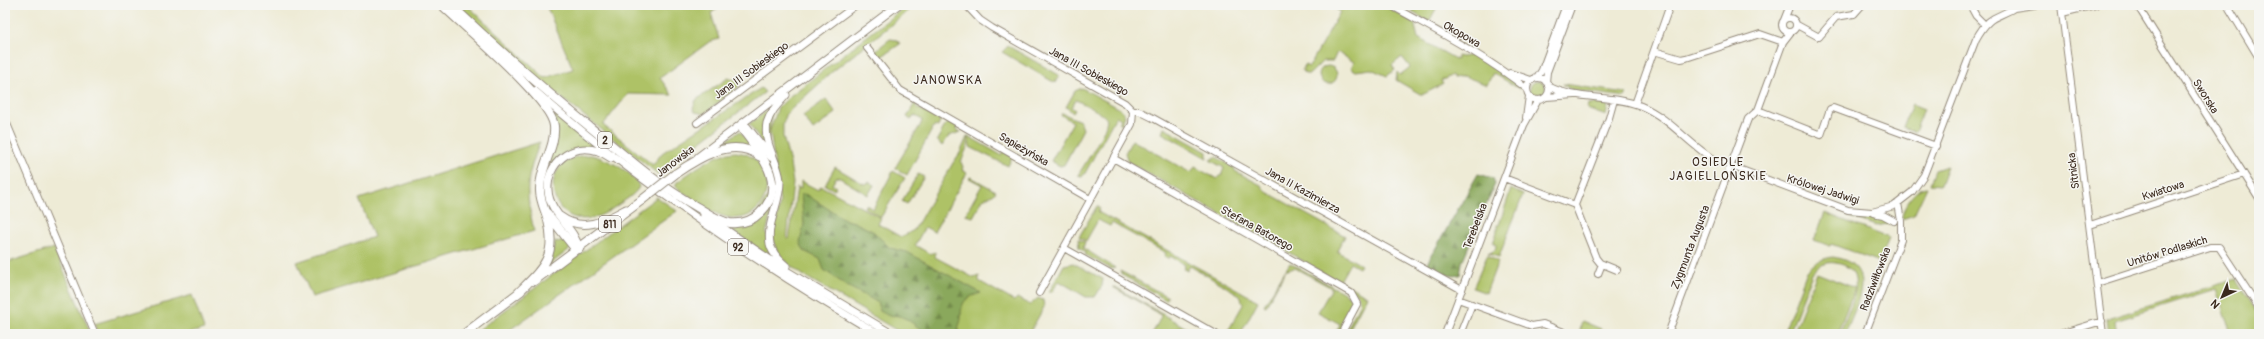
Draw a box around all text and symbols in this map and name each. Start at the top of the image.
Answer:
street label: Okopowa [1441,19,1483,50]
street label: Jana III Sobieskiego [712,39,791,102]
street label: Jana III Sobieskiego [1047,44,1131,99]
district label: JANOWSKA [913,73,983,88]
street label: Sworska [2190,77,2221,116]
street label: Sapieżyńska [996,130,1051,169]
road number: 2 [598,132,612,148]
street label: Janowska [654,143,697,180]
street label: Sitnicka [2065,152,2082,190]
district label: OSIEDLE JAGIELLOŃSKIE [1669,155,1767,184]
street label: Jana II Kazimierza [1263,165,1342,216]
street label: Królowej Jadwigi [1785,172,1861,207]
street label: Kwiatowa [2140,178,2186,203]
street label: Terebelska [1461,201,1490,251]
street label: Stefana Batorego [1218,203,1295,254]
street label: Zygmunta Augusta [1668,203,1712,291]
road number: 811 [599,216,621,232]
street label: Unitów Podlaskich [2126,233,2209,270]
road number: 92 [728,239,748,255]
street label: Radziwiłłowska [1857,245,1894,313]
north arrow [2202,277,2242,317]
text: N [2208,296,2223,311]

